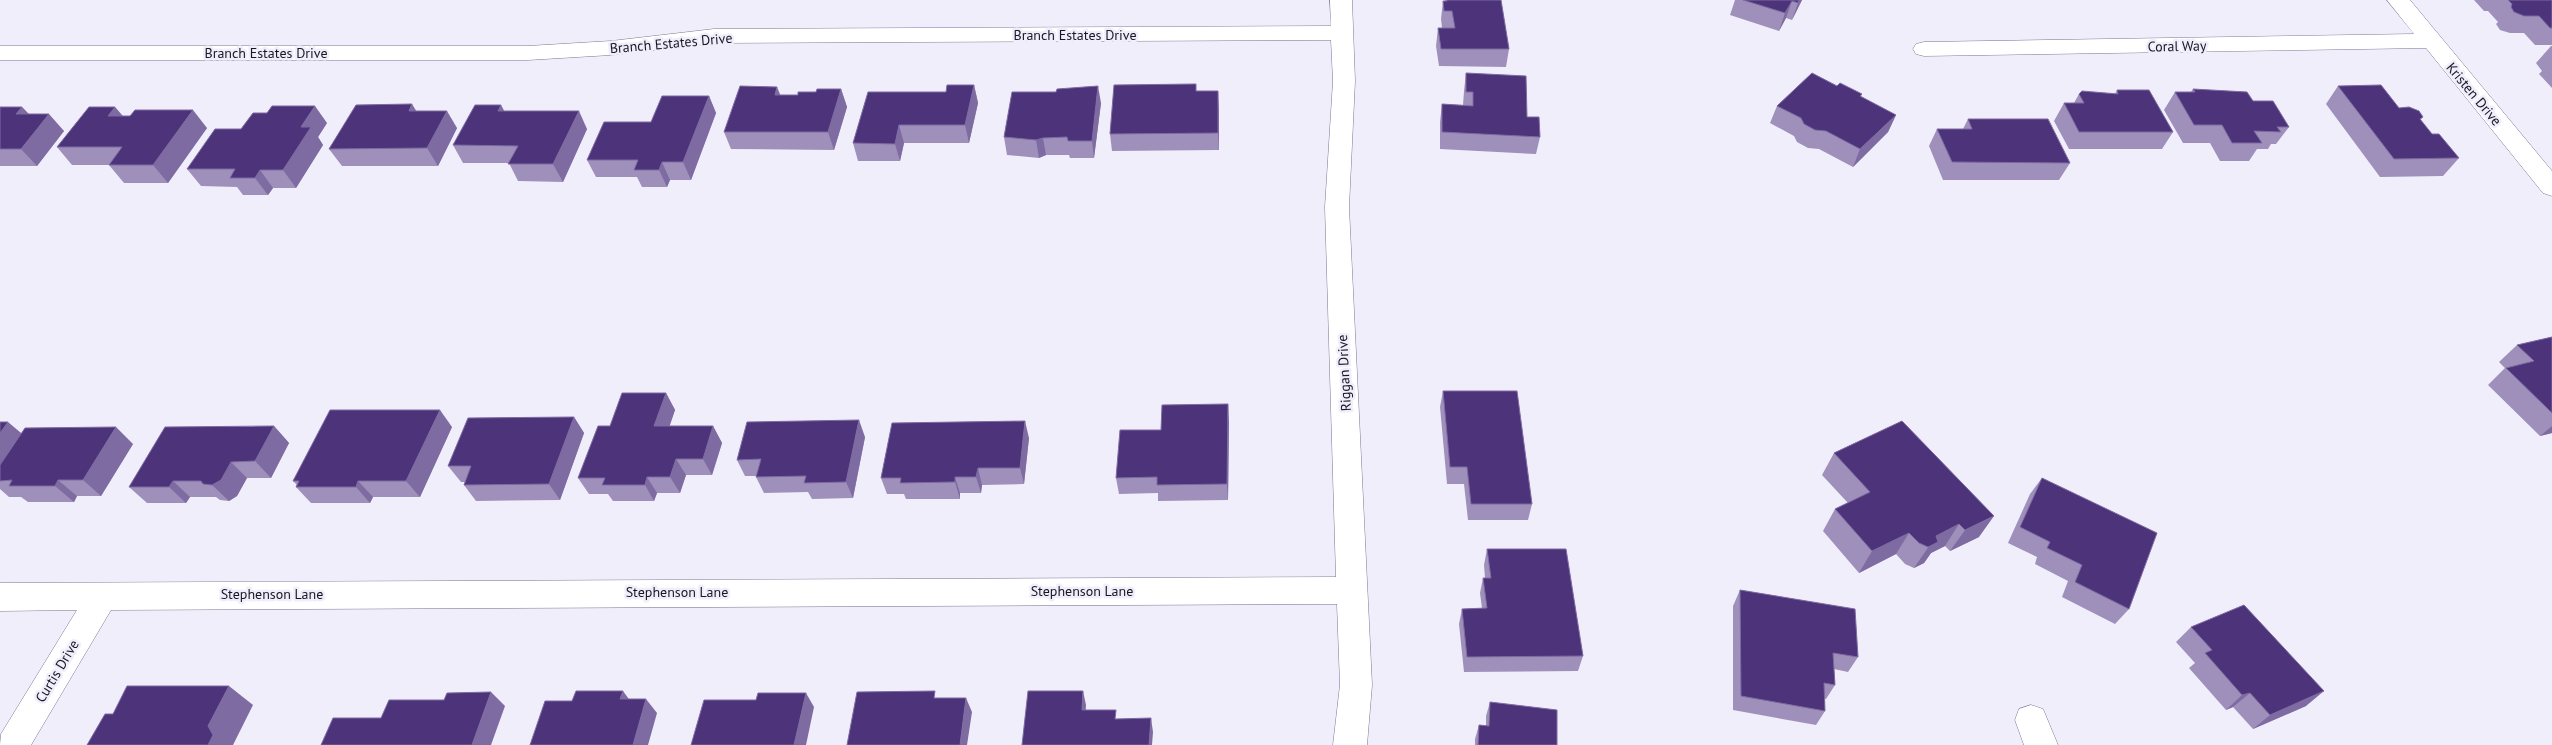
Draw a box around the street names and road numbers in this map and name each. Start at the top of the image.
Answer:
street label: Branch Estates Drive [1013,26,1137,44]
street label: Branch Estates Drive [609,29,733,57]
street label: Coral Way [2147,36,2207,56]
street label: Branch Estates Drive [204,44,328,62]
street label: Kristen Drive [2442,59,2506,129]
street label: Riggan Drive [1333,334,1355,412]
street label: Stephenson Lane [1031,582,1133,600]
street label: Stephenson Lane [626,583,728,601]
street label: Stephenson Lane [221,585,323,603]
street label: Curtis Drive [31,636,83,706]

